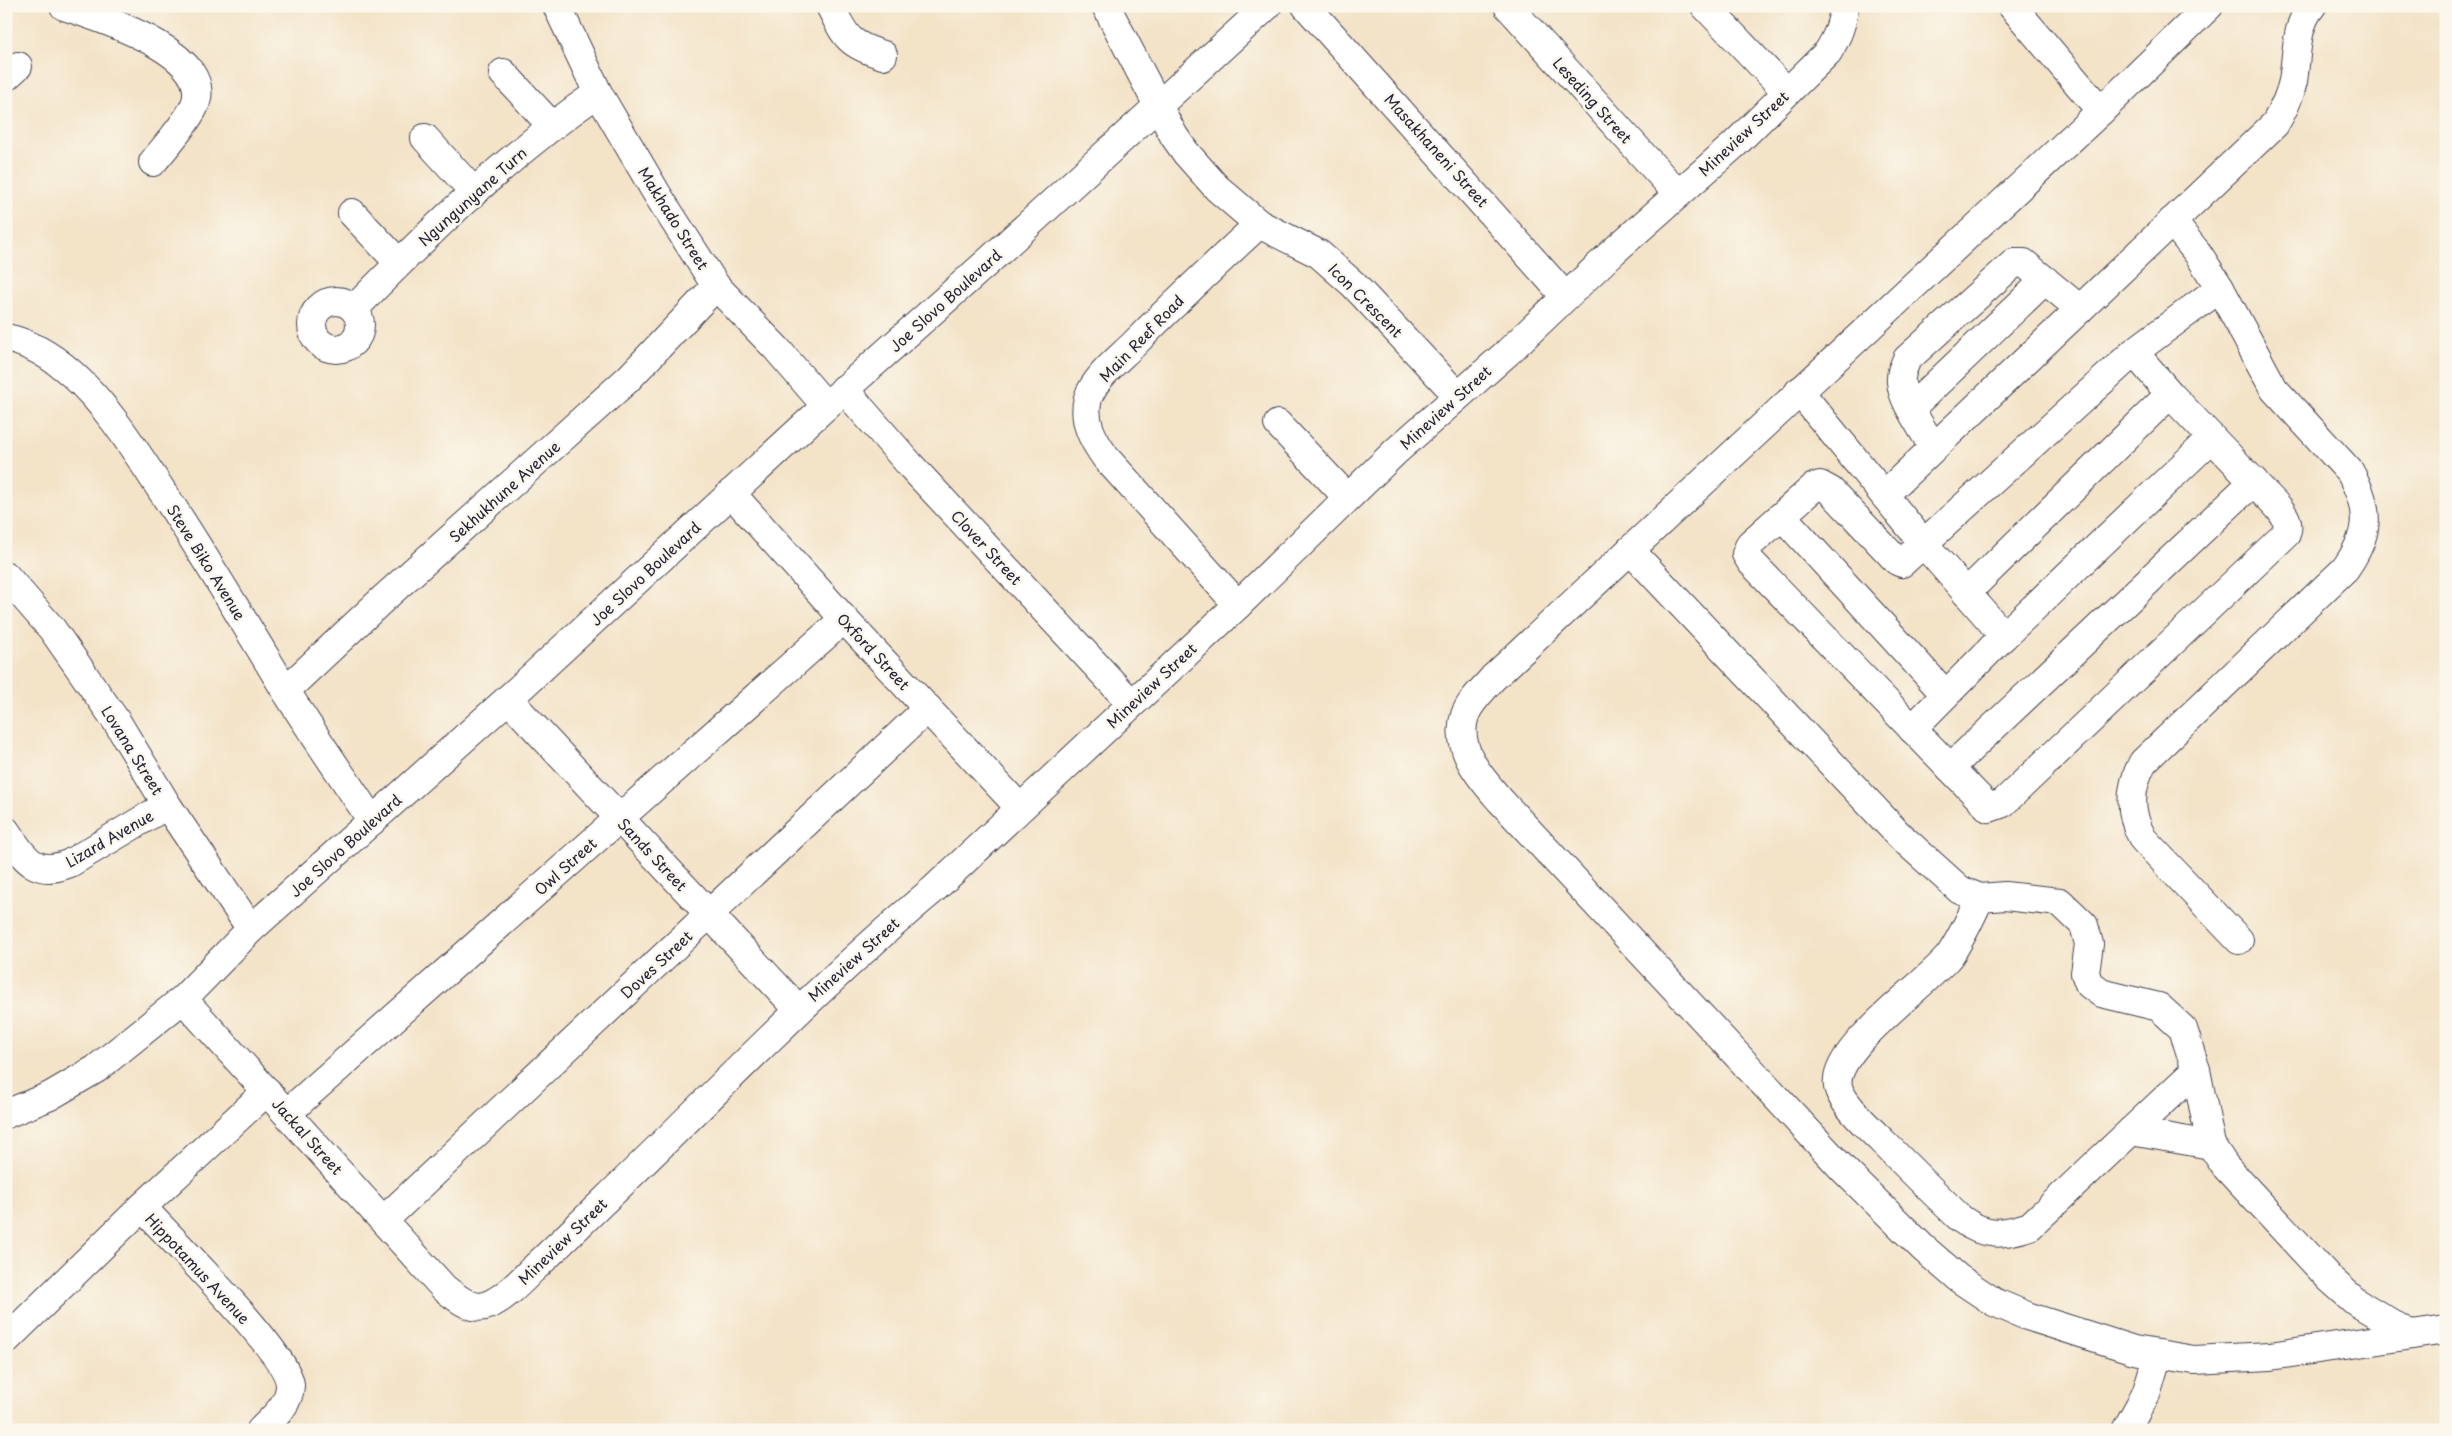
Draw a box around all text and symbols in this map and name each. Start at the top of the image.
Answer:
street label: Leseding Street [1548,52,1638,148]
street label: Mineview Street [1693,85,1793,181]
street label: Masakhaneni Street [1380,88,1494,212]
street label: Ngungunyane Turn [413,141,531,251]
street label: Makhado Street [633,162,715,274]
street label: Joe Slovo Boulevard [884,243,1006,357]
street label: Icon Crescent [1324,258,1408,342]
street label: Main Reef Road [1093,289,1189,387]
street label: Mineview Street [1394,360,1496,454]
street label: Sekhukhune Avenue [443,435,565,547]
street label: Steve Biko Avenue [162,500,252,624]
street label: Clover Street [946,504,1028,590]
street label: Joe Slovo Boulevard [585,516,705,630]
street label: Oxford Street [832,607,916,695]
street label: Mineview Street [1101,637,1201,733]
street label: Lovana Street [96,701,170,799]
street label: Joe Slovo Boulevard [284,788,406,902]
street label: Lizard Avenue [61,803,157,873]
street label: Sands Street [613,812,693,896]
street label: Owl Street [529,832,601,900]
street label: Mineview Street [802,912,904,1006]
street label: Doves Street [615,924,697,1004]
street label: Jackal Street [267,1093,349,1179]
street label: Mineview Street [512,1192,612,1290]
street label: Hippotamus Avenue [140,1207,256,1329]

